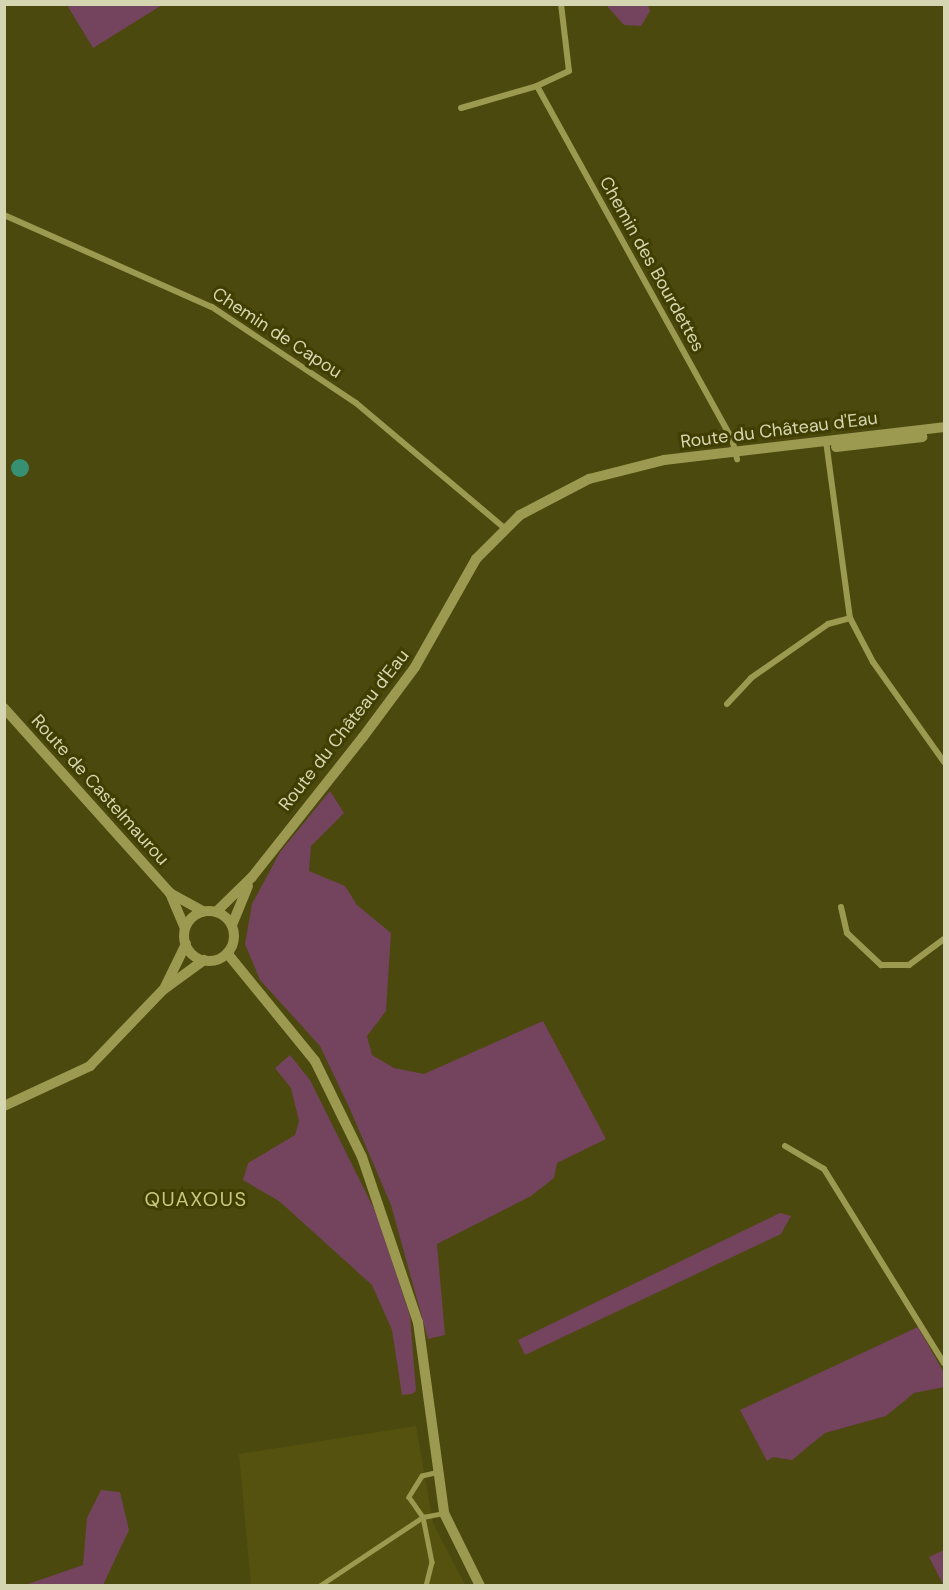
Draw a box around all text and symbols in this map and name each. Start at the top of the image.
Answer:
street label: Chemin des Bourdettes [595,173,709,355]
street label: Chemin de Capou [208,283,346,383]
street label: Route du Château d'Eau [679,407,879,453]
street label: Route du Château d'Eau [274,645,414,815]
street label: Route de Castelmaurou [27,710,173,870]
district label: QUAXOUS [144,1187,248,1211]

